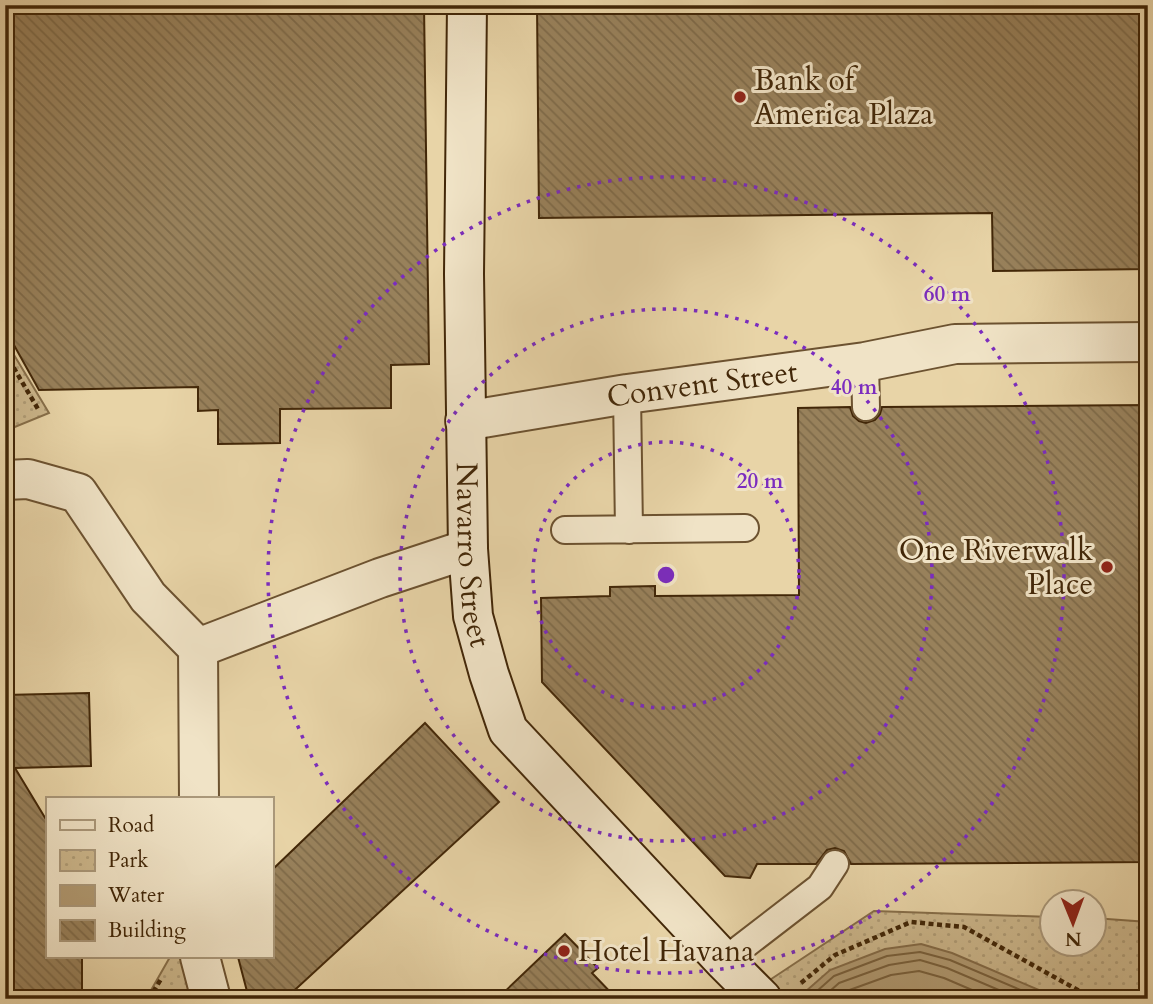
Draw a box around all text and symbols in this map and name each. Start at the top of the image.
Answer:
place label: Bank of America Plaza [754,60,933,135]
marker: Bank of America Plaza [732,89,748,105]
text: 60 m [924,280,971,309]
street label: Convent Street [604,351,800,418]
text: 40 m [831,373,878,402]
street label: Navarro Street [446,462,501,652]
text: 20 m [737,467,784,496]
place label: One Riverwalk Place [899,530,1093,605]
marker: One Riverwalk Place [1099,559,1115,575]
centre of rings [654,563,678,587]
legend [46,797,273,958]
text: Road [108,811,154,840]
text: Park [108,846,149,875]
text: Water [107,881,164,910]
north arrow [1038,888,1108,958]
text: Building [108,916,186,945]
text: N [1064,926,1082,952]
place label: Hotel Havana [578,931,754,972]
marker: Hotel Havana [556,943,572,959]

